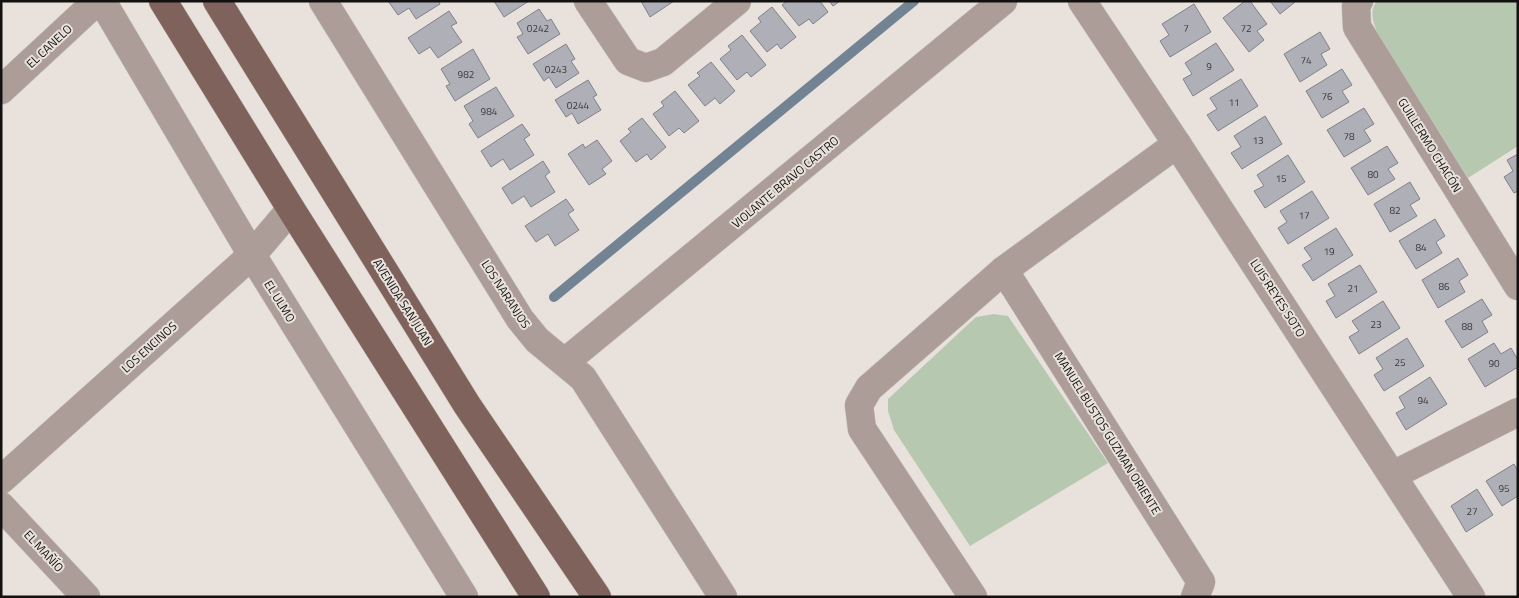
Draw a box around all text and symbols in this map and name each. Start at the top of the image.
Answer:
street label: EL CANELO [22,20,76,72]
house number: 0242 [527,21,549,36]
house number: 7 [1183,21,1189,36]
house number: 72 [1240,21,1252,36]
house number: 74 [1300,53,1312,68]
house number: 9 [1206,59,1212,74]
house number: 0243 [545,62,567,77]
house number: 982 [458,67,474,82]
house number: 76 [1321,89,1333,104]
street label: GUILLERMO CHACÓN [1393,94,1467,196]
house number: 11 [1228,95,1240,110]
house number: 0244 [567,98,590,113]
house number: 984 [481,104,498,119]
house number: 78 [1343,129,1355,144]
street label: VIOLANTE BRAVO CASTRO [727,131,843,233]
house number: 13 [1252,133,1264,148]
house number: 80 [1367,167,1379,182]
house number: 15 [1275,171,1287,186]
house number: 82 [1389,203,1401,218]
house number: 17 [1298,208,1310,223]
house number: 84 [1415,240,1427,255]
house number: 19 [1323,244,1335,259]
street label: AVENIDA SAN JUAN [369,255,437,349]
street label: LUIS REYES SOTO [1246,255,1310,341]
street label: LOS NARANJOS [477,256,535,332]
street label: EL ULMO [260,276,300,326]
house number: 86 [1438,279,1450,294]
house number: 21 [1347,281,1359,296]
street label: LOS ENCINOS [117,317,181,377]
house number: 23 [1370,317,1382,332]
house number: 88 [1461,319,1473,334]
street label: MANUEL BUSTOS GUZMAN ORIENTE [1050,348,1166,518]
house number: 25 [1394,355,1406,370]
house number: 90 [1488,356,1500,371]
house number: 94 [1417,393,1429,408]
house number: 95 [1498,481,1510,496]
house number: 27 [1466,504,1478,519]
street label: EL MAÑÍO [20,526,68,576]

